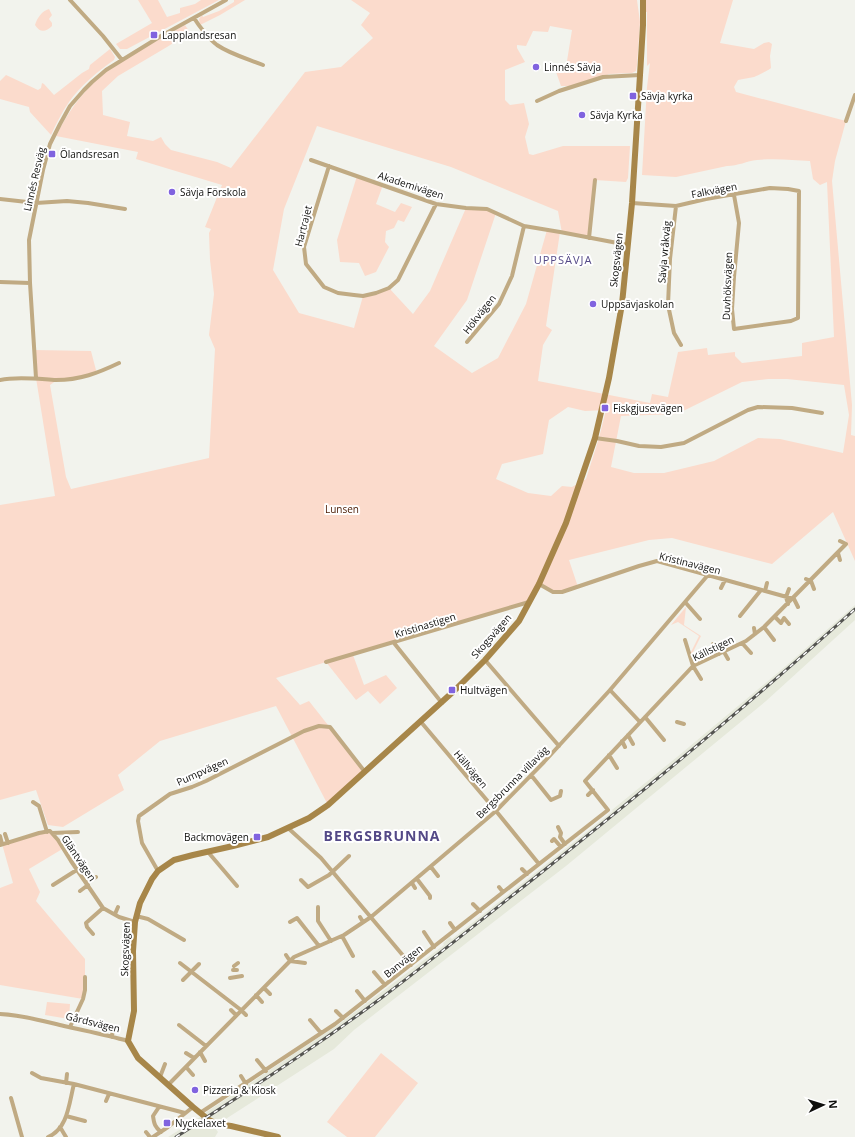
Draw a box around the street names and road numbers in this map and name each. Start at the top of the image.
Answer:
street label: Linnés Resväg [20,145,48,213]
street label: Akademivägen [376,168,446,202]
street label: Falkvägen [690,179,738,201]
street label: Hartrajet [291,204,315,248]
street label: Sävja vråkväg [654,220,674,284]
street label: Skogsvägen [606,232,626,288]
street label: Duvhöksvägen [719,252,735,320]
street label: Hökvägen [459,291,499,337]
street label: Kristinavägen [658,549,722,577]
street label: Kristinastigen [393,609,457,641]
street label: Skogsvägen [468,611,514,661]
street label: Källstigen [690,632,736,664]
street label: Bergsbrunna villaväg [473,742,552,821]
street label: Hällvägen [451,747,491,791]
street label: Pumpvägen [174,753,230,789]
street label: Gläntvägen [58,832,100,884]
street label: Skogsvägen [117,921,133,977]
street label: Banvägen [381,941,425,981]
street label: Gårdsvägen [64,1008,122,1036]

